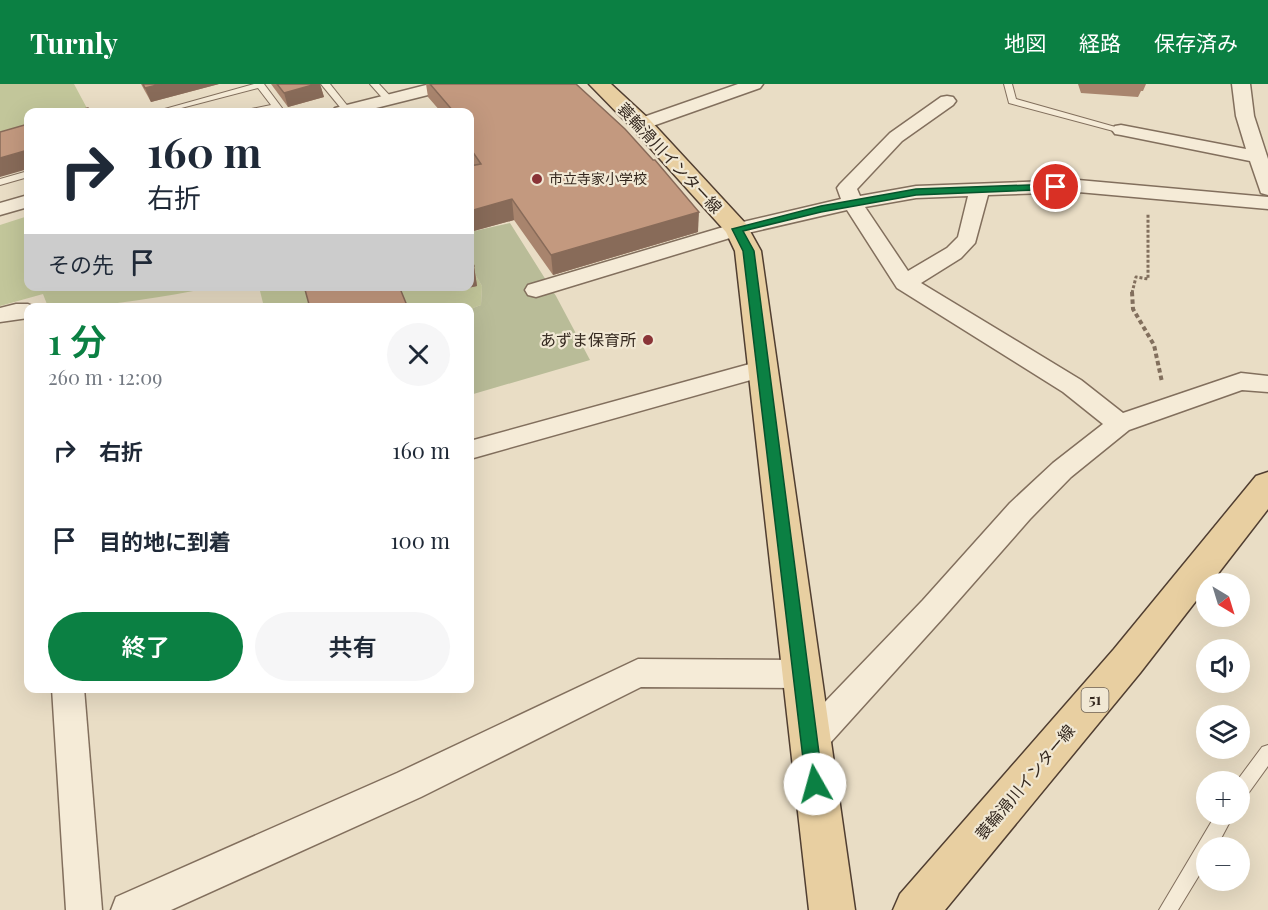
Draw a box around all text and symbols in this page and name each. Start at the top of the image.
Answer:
text: Turnly [30,24,118,61]
text: 地図 [1004,28,1046,56]
text: 経路 [1079,28,1121,56]
text: 保存済み [1154,28,1238,56]
street label: 蓑輪滑川インター線 [614,98,727,217]
text: 160 m [147,123,262,179]
icon: right [48,132,126,210]
pin [1030,161,1081,212]
place label: 市立寺家小学校 [549,169,647,188]
icon: arrive [1039,170,1072,203]
marker: 市立寺家小学校 [530,172,544,186]
text: 右折 [147,179,201,215]
icon: arrive [126,246,159,279]
text: その先 [48,249,114,279]
text: 1 分 [48,316,106,364]
button: close [387,323,450,386]
place label: あずま保育所 [540,329,636,350]
marker: あずま保育所 [641,333,655,347]
text: 260 m · 12:09 [48,363,162,390]
icon: right [48,434,81,467]
text: 160 m [392,435,450,465]
text: 右折 [99,436,143,466]
icon: arrive [48,524,81,557]
text: 100 m [390,525,450,555]
text: 目的地に到着 [99,526,231,556]
north arrow [1196,573,1250,627]
map controls [1196,573,1250,891]
button: 終了 [48,612,243,681]
button: 共有 [255,612,450,681]
button: sound [1196,639,1250,693]
road number: 51 [1082,688,1108,712]
button: layers [1196,705,1250,759]
street label: 蓑輪滑川インター線 [970,720,1079,844]
position arrow [783,752,847,816]
button: + [1196,771,1250,825]
button: − [1196,837,1250,891]

